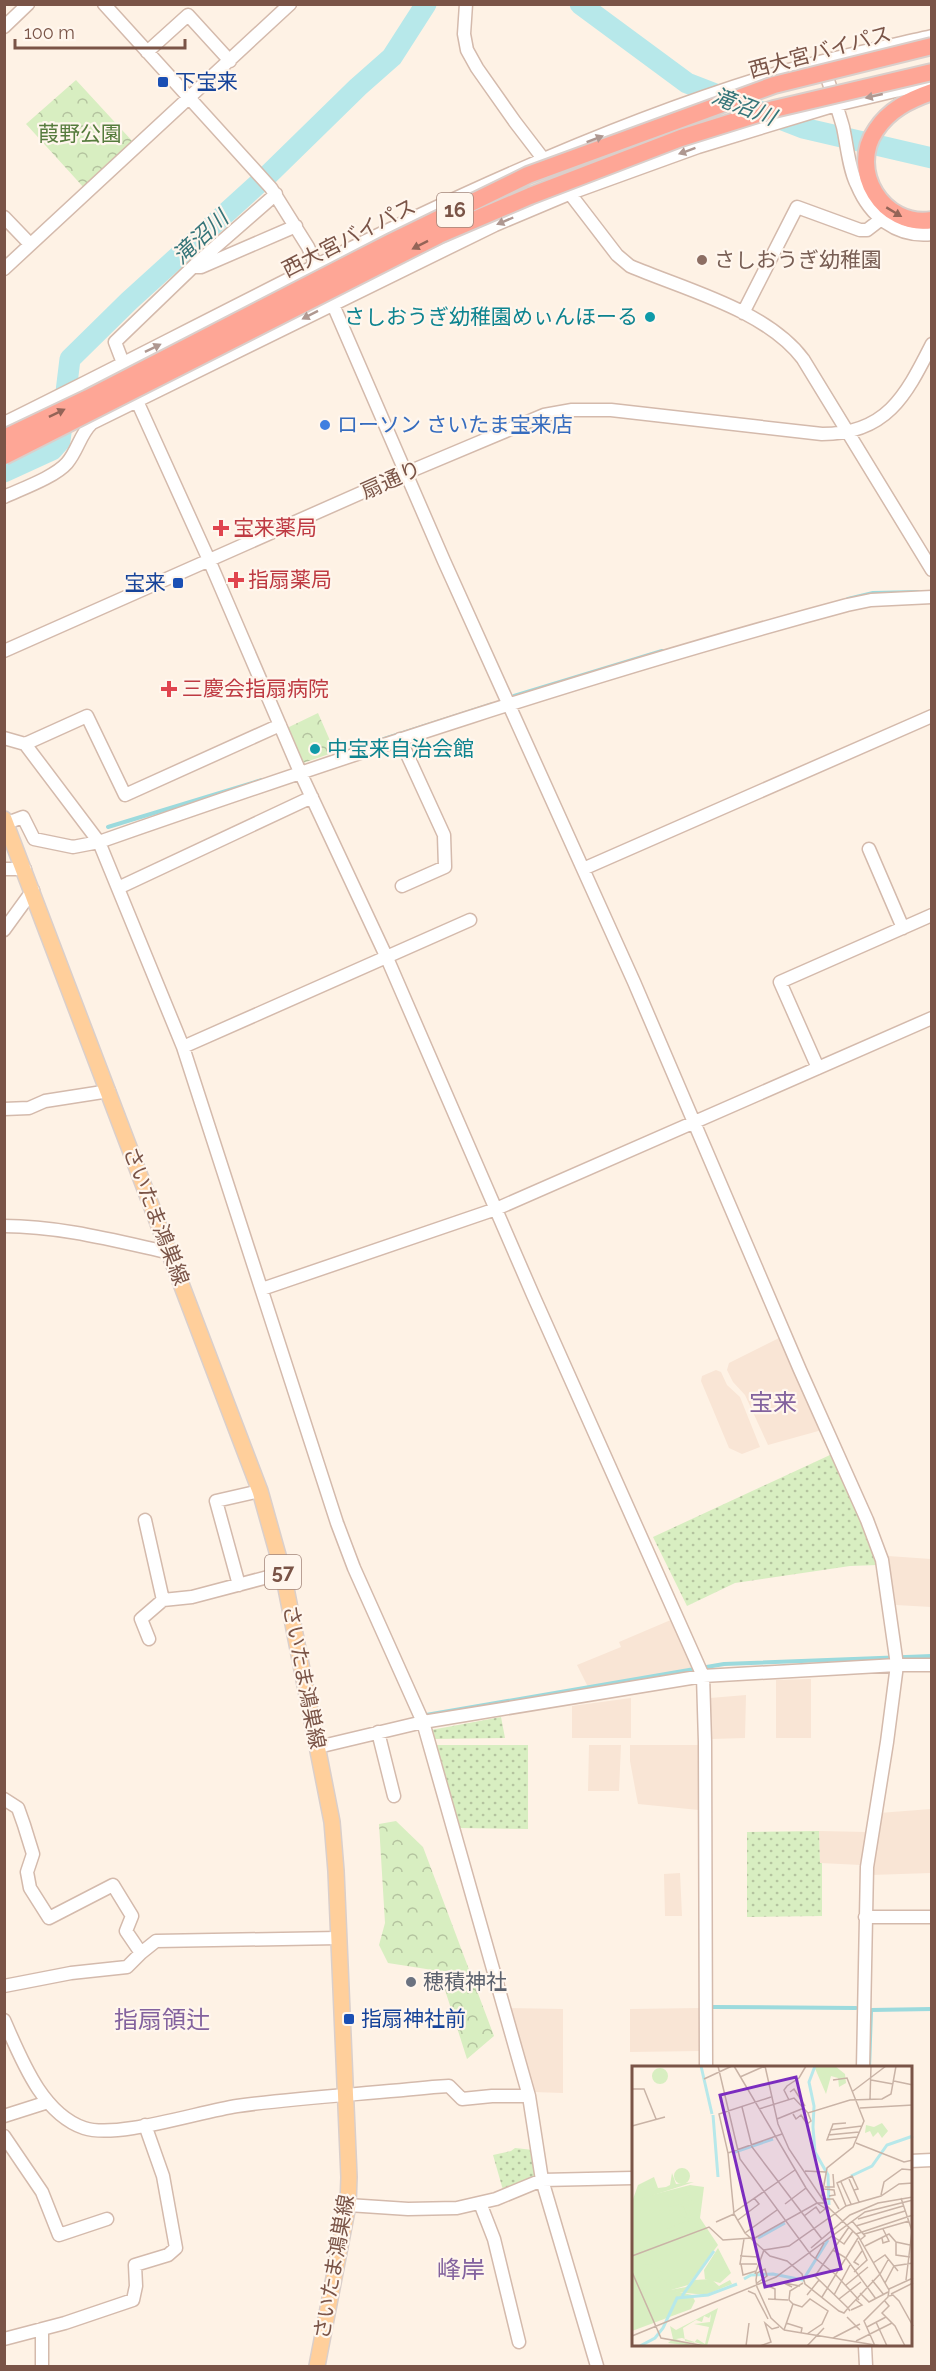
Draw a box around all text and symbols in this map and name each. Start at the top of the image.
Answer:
scale bar [15,12,184,50]
street label: 西大宮バイパス [746,20,894,83]
text: 100 m [24,22,75,43]
place label: 下宝来 [175,69,238,94]
marker: 下宝来 [156,75,170,89]
water label: 滝沼川 [709,82,781,131]
one-way arrow [865,92,883,102]
park label: 葭野公園 [38,121,122,146]
one-way arrow [586,134,604,143]
one-way arrow [678,146,696,156]
street label: 西大宮バイパス [278,193,420,282]
road number: 16 [437,193,473,227]
water label: 滝沼川 [167,204,234,269]
one-way arrow [886,206,902,217]
one-way arrow [496,216,514,226]
one-way arrow [411,240,428,250]
place label: さしおうぎ幼稚園 [714,247,882,272]
marker: さしおうぎ幼稚園 [695,253,709,267]
place label: さしおうぎ幼稚園めぃんほーる [344,304,638,329]
one-way arrow [302,310,319,319]
marker: さしおうぎ幼稚園めぃんほーる [643,310,657,324]
one-way arrow [145,343,162,353]
one-way arrow [49,408,66,417]
place label: ローソン さいたま宝来店 [337,412,573,437]
marker: ローソン さいたま宝来店 [318,418,332,432]
street label: 扇通り [357,455,425,504]
place label: 宝来薬局 [233,515,317,540]
marker: 宝来薬局 [214,521,228,535]
place label: 指扇薬局 [248,567,332,592]
place label: 宝来 [124,570,166,595]
marker: 指扇薬局 [229,573,243,587]
marker: 宝来 [171,576,185,590]
place label: 三慶会指扇病院 [182,676,329,701]
marker: 三慶会指扇病院 [160,680,178,698]
place label: 中宝来自治会館 [327,736,474,761]
marker: 中宝来自治会館 [308,742,322,756]
street label: さいたま鴻巣線 [119,1143,194,1289]
district label: 宝来 [749,1388,797,1417]
road number: 57 [265,1555,301,1589]
street label: さいたま鴻巣線 [278,1603,331,1751]
place label: 穂積神社 [423,1969,507,1994]
marker: 穂積神社 [404,1975,418,1989]
district label: 指扇領辻 [114,2005,210,2034]
place label: 指扇神社前 [361,2006,466,2031]
marker: 指扇神社前 [342,2012,356,2026]
inset map [632,2066,912,2347]
street label: さいたま鴻巣線 [308,2193,359,2341]
district label: 峰岸 [437,2255,485,2284]

